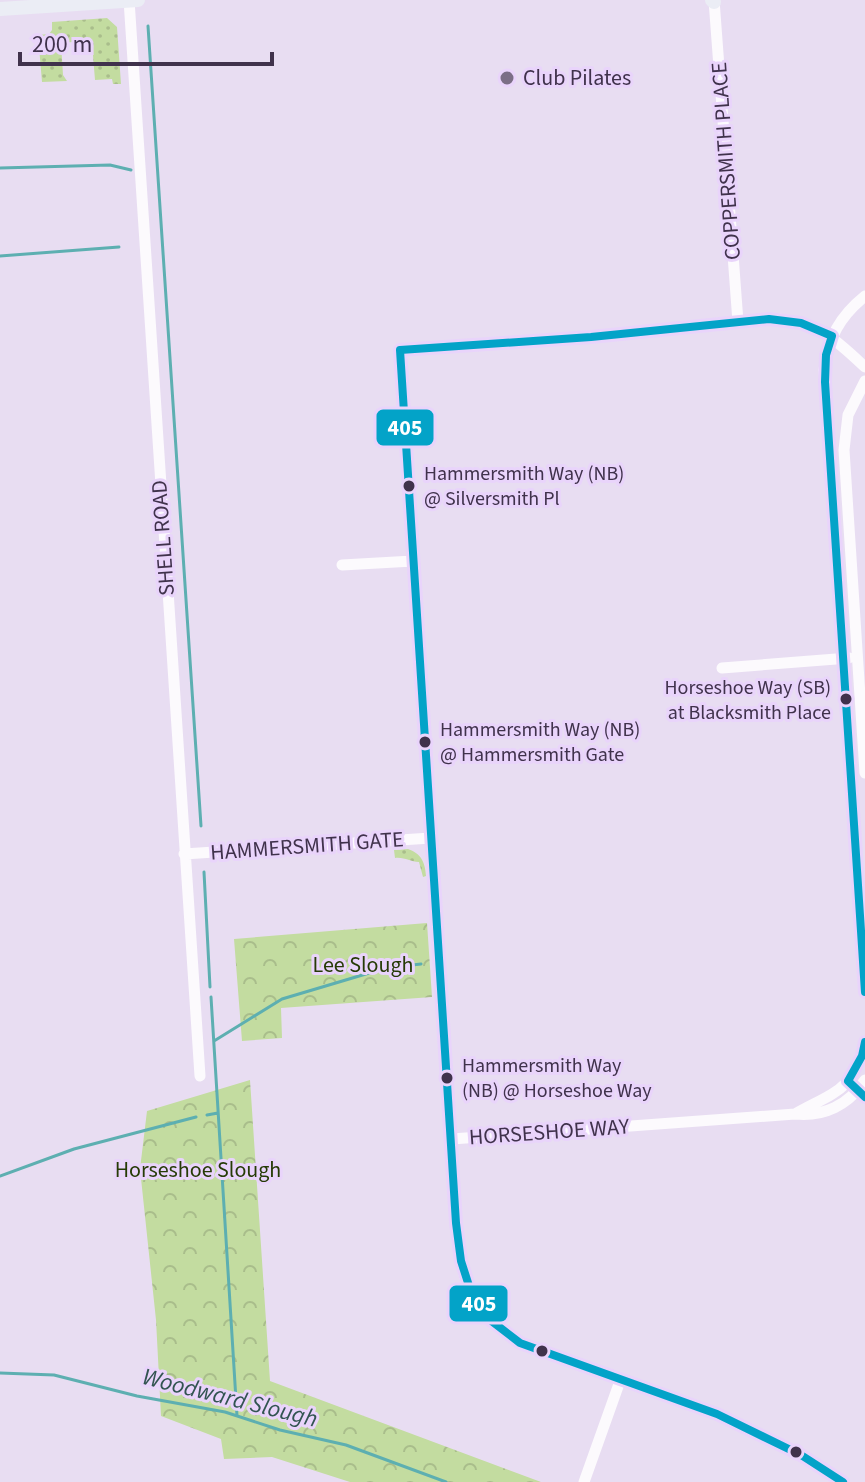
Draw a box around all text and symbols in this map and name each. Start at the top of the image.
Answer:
scale bar [20,16,272,66]
text: 200 m [32,27,92,62]
street label: COPPERSMITH PLACE [703,61,749,261]
place label: Club Pilates [523,62,631,94]
marker: Club Pilates [498,69,516,87]
line badge: 405 [375,408,435,447]
text: 405 [388,412,422,444]
place label: Hammersmith Way (NB) @ Silversmith Pl [424,460,624,513]
marker: Hammersmith Way (NB) @ Silversmith Pl [401,478,417,494]
street label: SHELL ROAD [143,479,183,597]
place label: Horseshoe Way (SB) at Blacksmith Place [665,674,831,727]
marker: Horseshoe Way (SB) at Blacksmith Place [838,691,854,707]
place label: Hammersmith Way (NB) @ Hammersmith Gate [440,716,640,769]
marker: Hammersmith Way (NB) @ Hammersmith Gate [417,734,433,750]
street label: HAMMERSMITH GATE [209,823,405,869]
park label: Lee Slough [313,949,413,981]
place label: Hammersmith Way (NB) @ Horseshoe Way [462,1052,652,1105]
marker: Hammersmith Way (NB) @ Horseshoe Way [439,1070,455,1086]
street label: HORSESHOE WAY [468,1110,631,1154]
park label: Horseshoe Slough [115,1154,281,1186]
line badge: 405 [448,1284,509,1323]
text: 405 [462,1288,496,1320]
unlabelled marker [534,1343,550,1359]
water label: Woodward Slough [139,1359,321,1437]
unlabelled marker [788,1444,804,1460]

